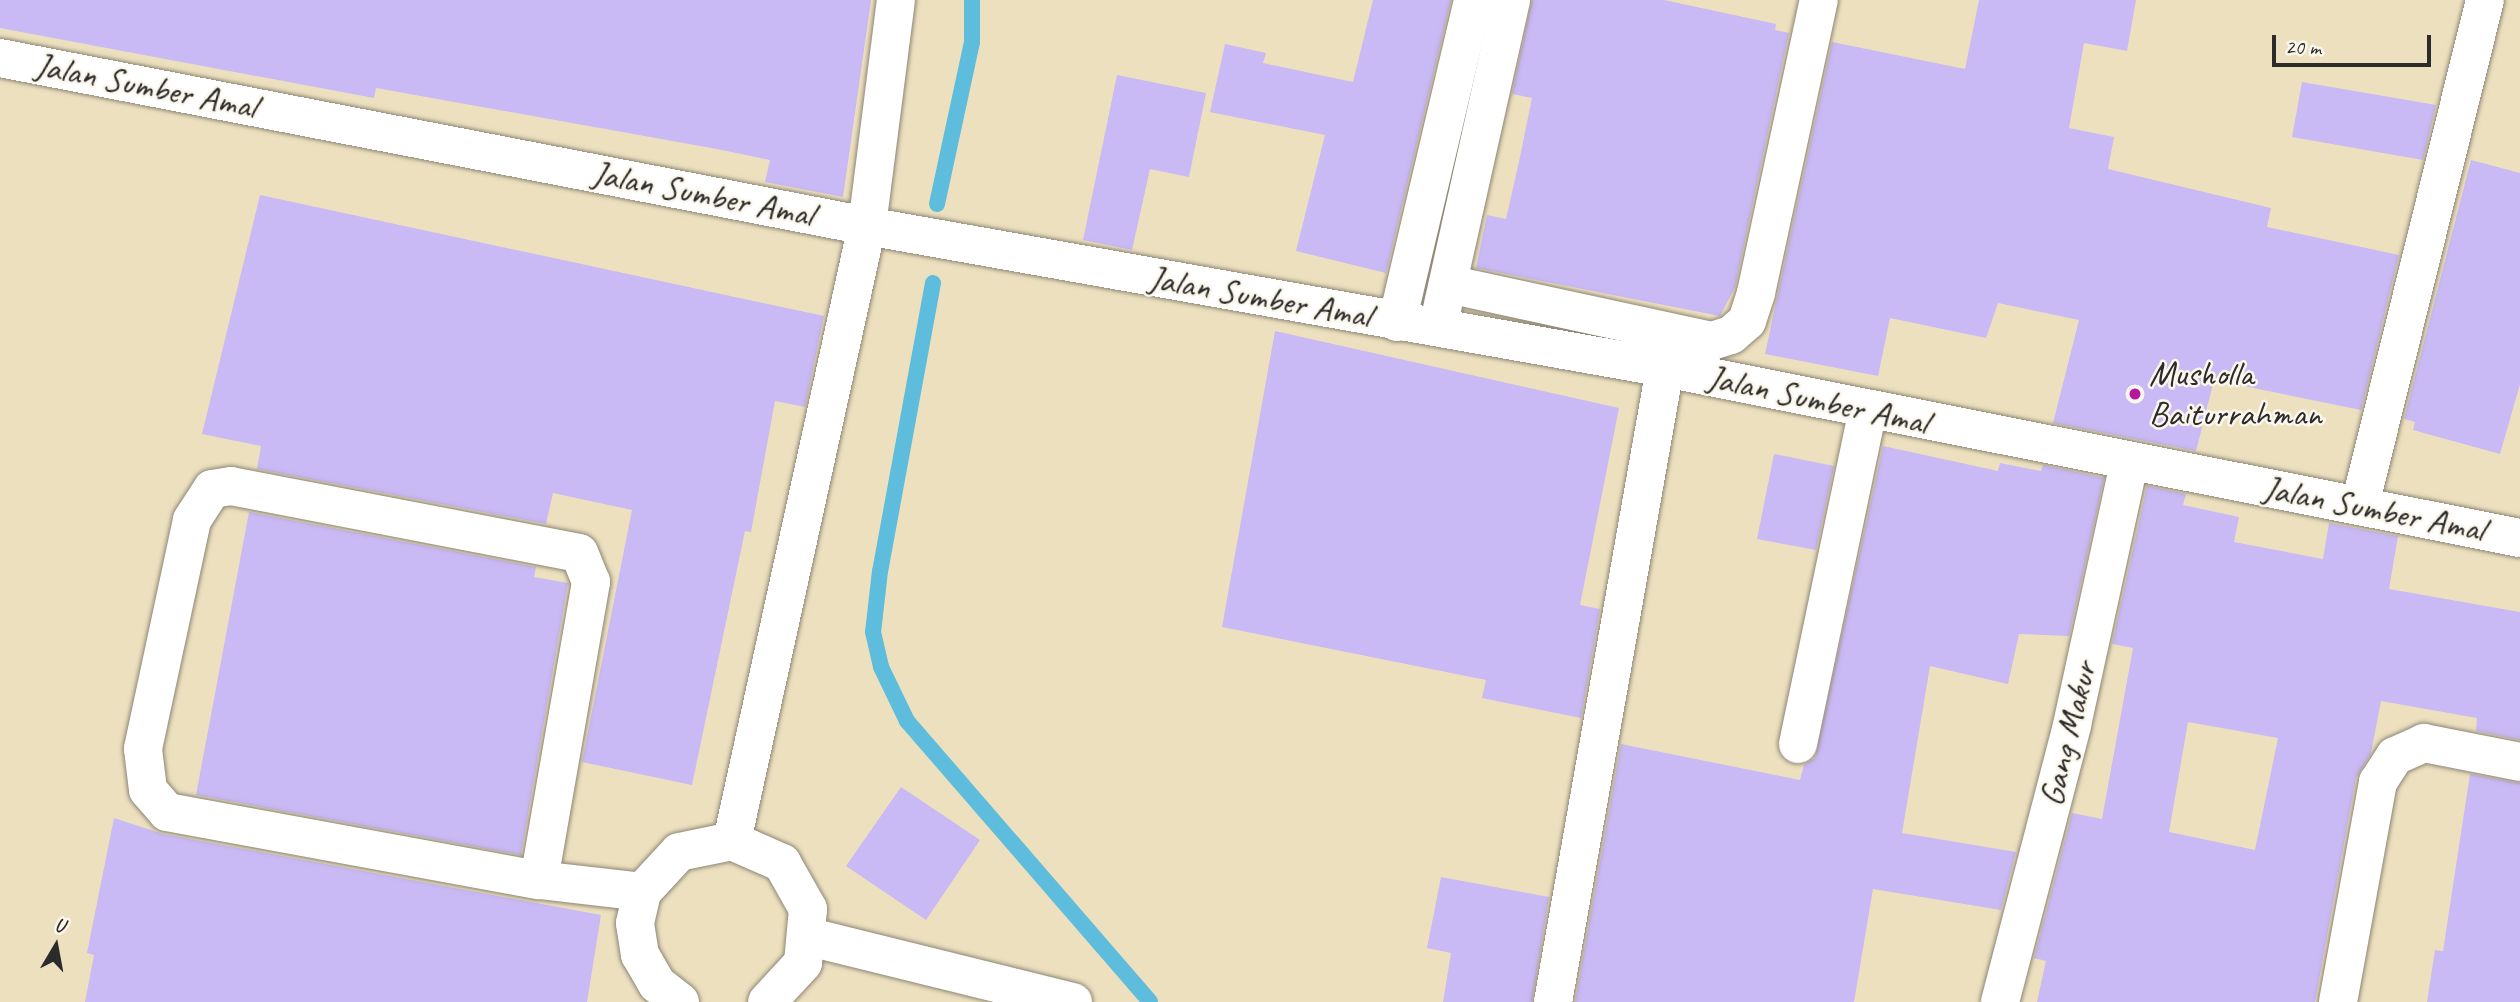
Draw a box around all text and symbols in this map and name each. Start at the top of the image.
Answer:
scale bar [2275,21,2434,65]
text: 20 m [2285,34,2321,60]
street label: Jalan Sumber Amal [32,44,260,128]
street label: Jalan Sumber Amal [589,152,817,236]
street label: Jalan Sumber Amal [1146,257,1374,337]
place label: Musholla Baiturrahman [2149,353,2322,435]
street label: Jalan Sumber Amal [1704,356,1932,444]
marker: Musholla Baiturrahman [2127,386,2143,402]
street label: Jalan Sumber Amal [2260,467,2488,551]
street label: Gang Makur [2030,657,2106,811]
north arrow [21,911,91,981]
text: U [53,913,66,938]

